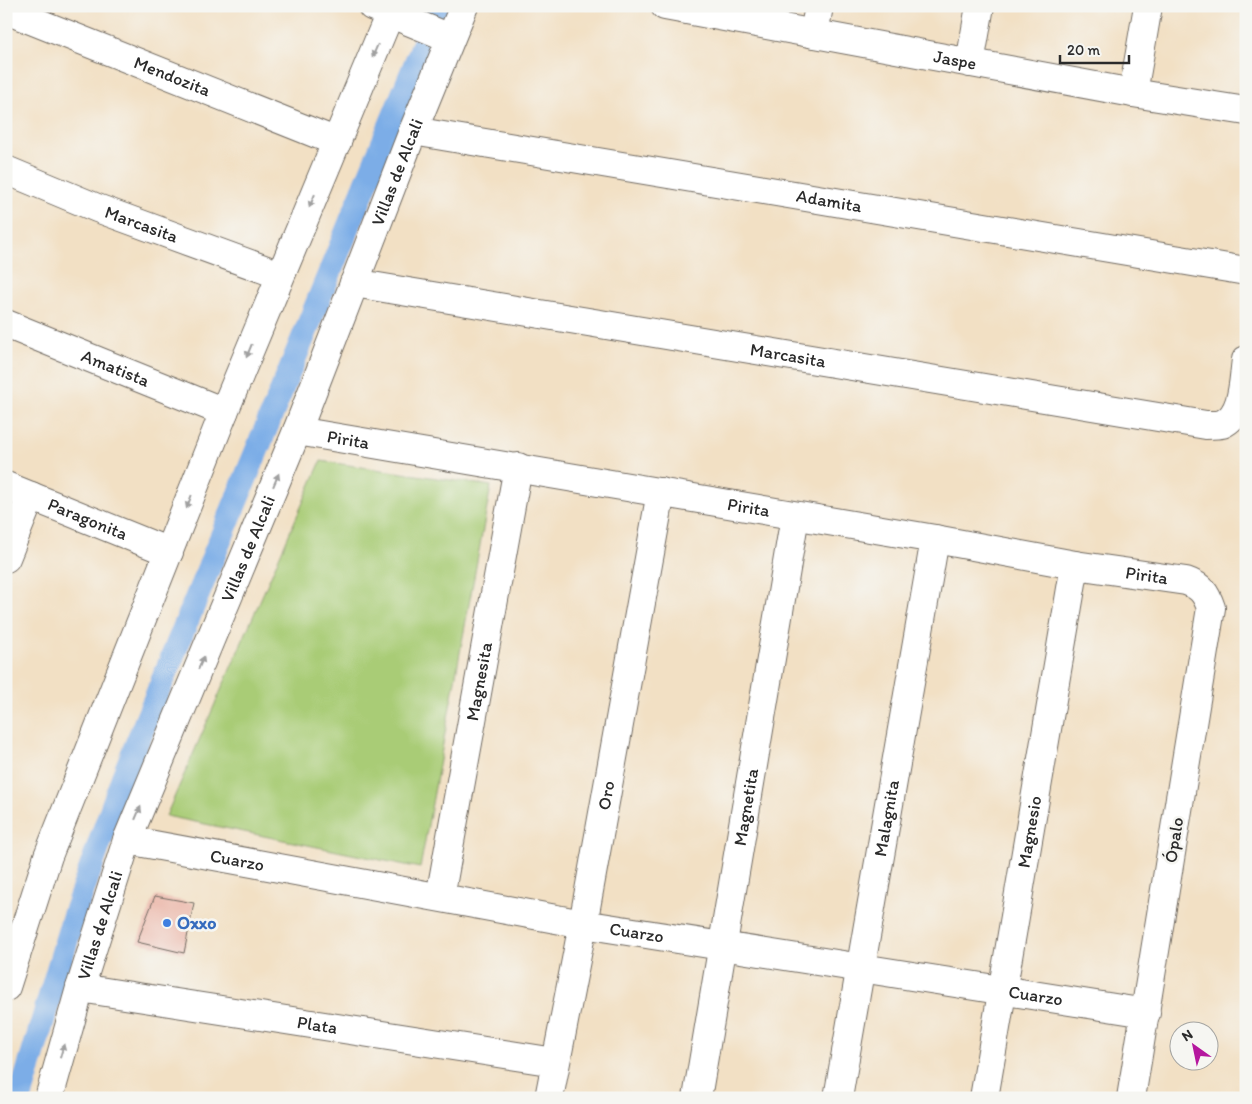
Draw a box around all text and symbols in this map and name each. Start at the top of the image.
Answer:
scale bar [1060,32,1128,64]
text: 20 m [1067,41,1101,59]
one-way arrow [370,44,378,58]
street label: Jaspe [932,45,978,75]
street label: Mendozita [131,51,214,102]
street label: Villas de Alcali [366,115,428,229]
street label: Adamita [795,185,864,217]
one-way arrow [307,194,315,208]
street label: Marcasita [102,201,182,248]
street label: Marcasita [748,338,828,373]
one-way arrow [244,344,252,358]
street label: Amatista [78,345,153,392]
street label: Pirita [325,425,372,454]
one-way arrow [273,473,281,487]
street label: Villas de Alcali [216,492,280,605]
street label: Paragonita [45,493,131,545]
street label: Pirita [726,493,772,522]
one-way arrow [184,495,192,509]
street label: Pirita [1124,561,1170,589]
street label: Magnesita [461,640,497,723]
one-way arrow [197,656,205,670]
street label: Magnetita [729,766,763,848]
street label: Malagnita [869,777,904,858]
street label: Oro [593,779,620,812]
street label: Magnesio [1012,794,1046,870]
one-way arrow [135,806,143,820]
street label: Ópalo [1160,815,1188,865]
street label: Cuarzo [208,845,266,876]
street label: Villas de Alcali [72,868,128,983]
place label: Oxxo [177,912,217,934]
marker: Oxxo [161,917,173,929]
street label: Cuarzo [608,917,665,948]
street label: Cuarzo [1007,980,1064,1011]
street label: Plata [295,1011,339,1039]
north arrow [1170,1022,1220,1072]
text: N [1179,1026,1196,1045]
one-way arrow [58,1043,66,1058]

